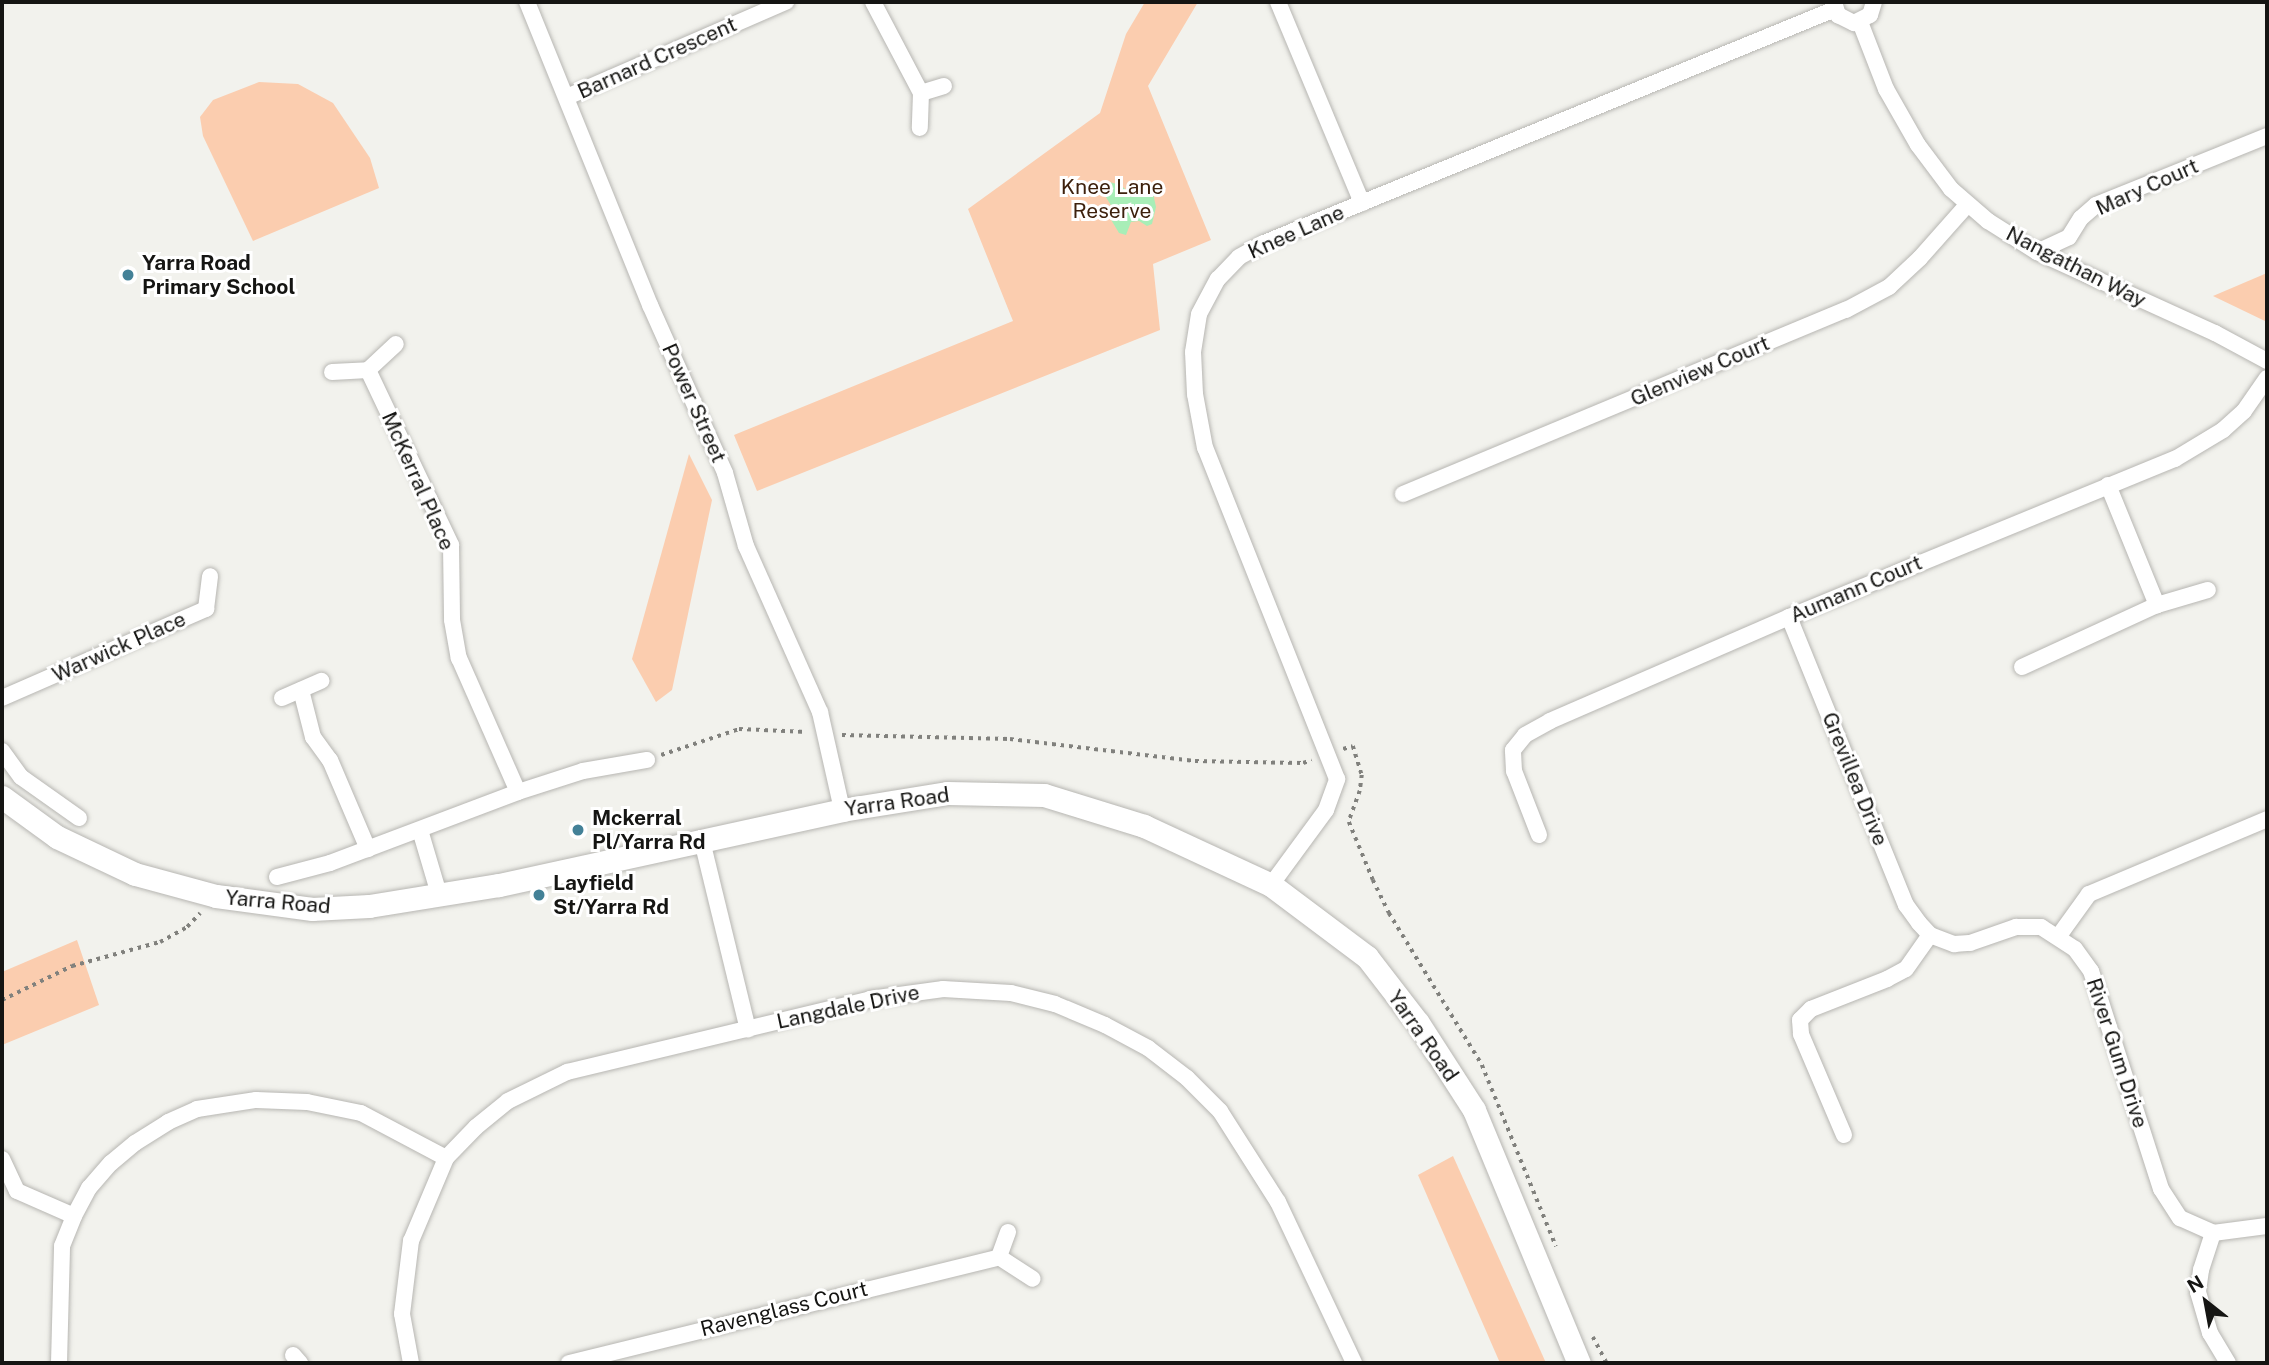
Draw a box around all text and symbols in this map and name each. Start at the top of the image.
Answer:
street label: Barnard Crescent [574,12,740,104]
street label: Mary Court [2092,153,2202,221]
park label: Knee Lane Reserve [1061,174,1163,224]
street label: Knee Lane [1244,200,1348,264]
street label: Nangathan Way [2002,221,2150,313]
place label: Yarra Road Primary School [142,250,295,300]
marker: Yarra Road Primary School [120,267,136,283]
street label: Glenview Court [1627,330,1773,412]
street label: Power Street [657,340,731,466]
street label: McKerral Place [376,408,460,554]
street label: Aumann Court [1786,550,1926,628]
street label: Warwick Place [48,606,190,688]
street label: Grevillea Drive [1817,709,1893,849]
street label: Yarra Road [843,782,951,822]
place label: Mckerral Pl/Yarra Rd [592,805,706,855]
marker: Mckerral Pl/Yarra Rd [570,822,586,838]
place label: Layfield St/Yarra Rd [553,870,669,920]
street label: Yarra Road [224,885,332,919]
marker: Layfield St/Yarra Rd [531,887,547,903]
street label: River Gum Drive [2081,975,2153,1131]
street label: Langdale Drive [774,980,922,1034]
street label: Yarra Road [1382,986,1464,1086]
north arrow [2171,1267,2241,1337]
text: N [2183,1271,2207,1297]
street label: Ravenglass Court [698,1276,870,1342]

